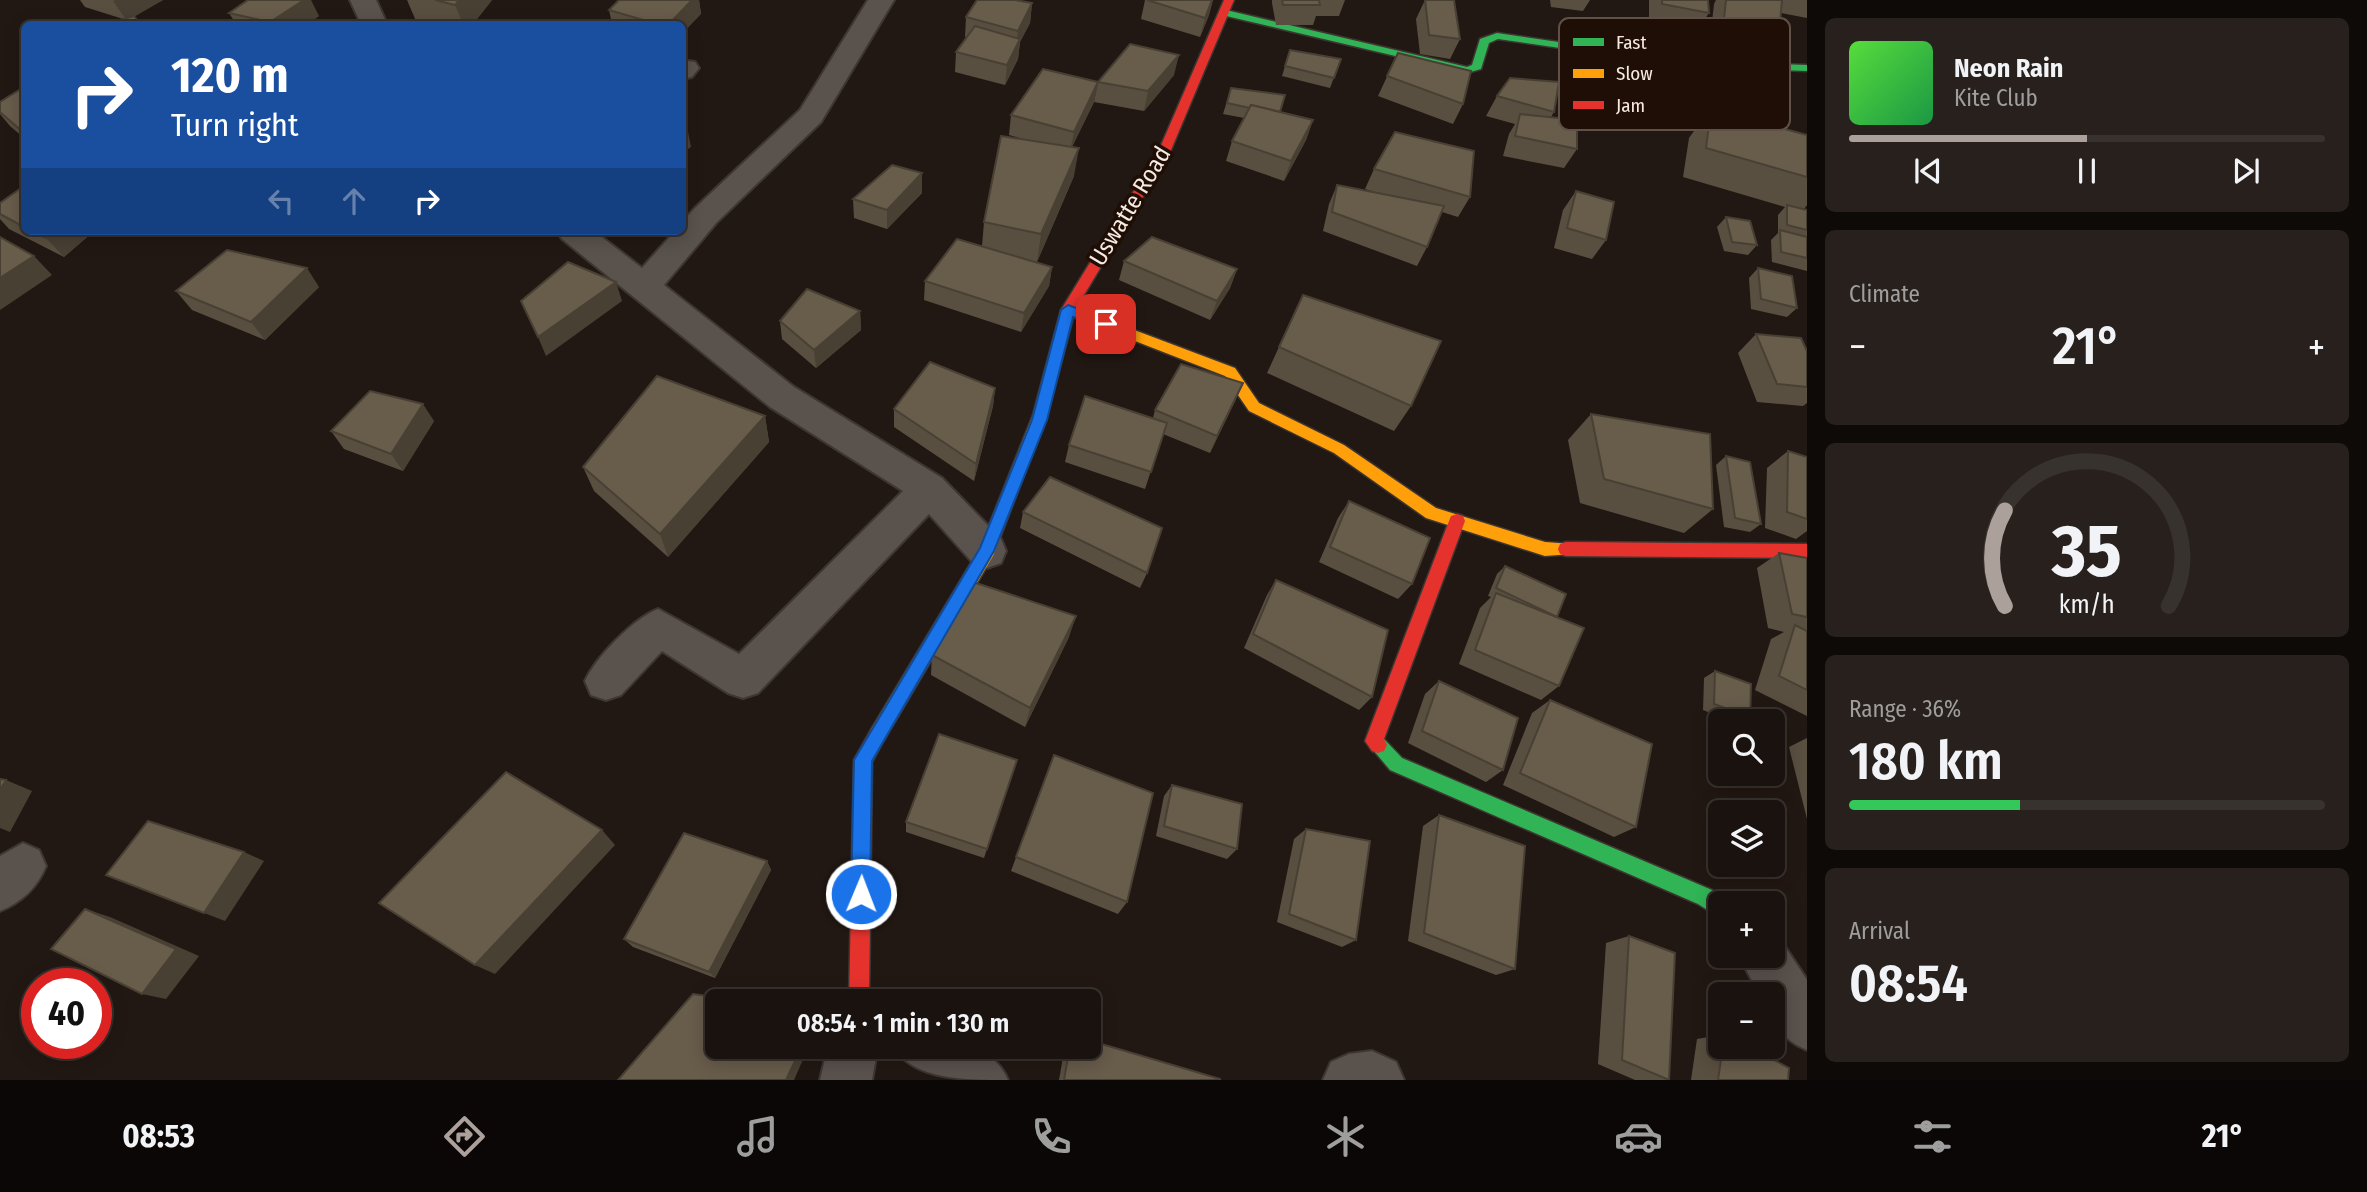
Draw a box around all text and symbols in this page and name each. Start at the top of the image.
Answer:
legend [1559,18,1790,130]
text: Fast [1616,31,1647,54]
text: 120 m [171,46,289,105]
icon: right [56,49,147,140]
text: Neon Rain [1954,53,2063,84]
text: Slow [1616,62,1653,85]
text: Kite Club [1954,84,2038,112]
text: Jam [1616,94,1645,117]
text: Turn right [171,106,298,144]
street label: Uswatte Road [1084,141,1176,271]
icon: previous [1909,152,1947,190]
icon: pause [2068,152,2106,190]
icon: next [2227,152,2265,190]
icon: left [262,182,300,220]
icon: ahead [335,182,373,220]
icon: right [408,182,446,220]
text: Climate [1849,280,1920,308]
pin [1076,294,1136,354]
icon: arrive [1087,305,1125,343]
text: 21° [2052,315,2121,378]
text: − [1849,324,1866,370]
text: + [2308,324,2325,370]
text: 35 [2051,508,2122,595]
text: km/h [2059,590,2115,620]
text: Range · 36% [1849,695,1961,723]
map controls [1708,709,1785,1059]
button: search [1708,709,1785,786]
text: 180 km [1849,730,2003,793]
button: layers [1708,800,1785,877]
position arrow [824,857,898,931]
button: + [1708,891,1785,968]
text: Arrival [1849,917,1910,945]
text: 08:54 [1849,952,1968,1015]
speed limit sign: 40 [21,968,112,1059]
button: − [1708,982,1785,1059]
text: 08:54 · 1 min · 130 m [797,1008,1009,1039]
icon: directions [440,1112,489,1161]
icon: music [733,1112,782,1161]
icon: phone [1027,1112,1076,1161]
icon: climate [1321,1112,1370,1161]
icon: car [1614,1112,1663,1161]
icon: filters [1908,1112,1957,1161]
text: 08:53 [122,1117,195,1155]
text: 21° [2202,1117,2245,1155]

